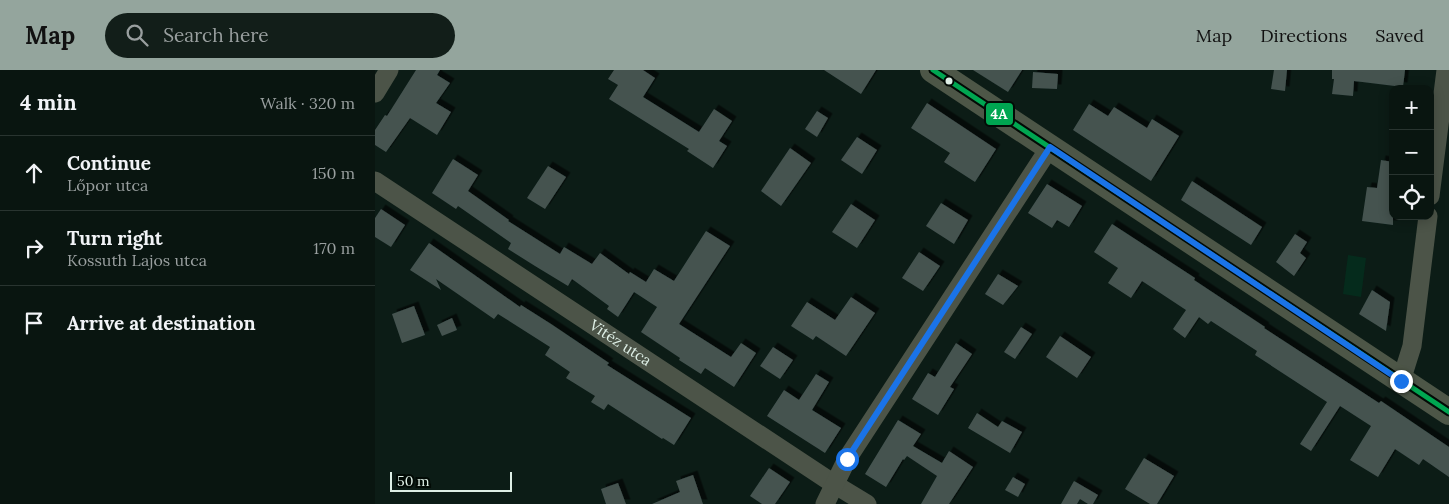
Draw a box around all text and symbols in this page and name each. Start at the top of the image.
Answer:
search box [105,13,455,58]
text: Map [25,20,75,51]
icon: search [123,21,151,49]
text: Search here [163,23,269,47]
text: Map [1196,24,1232,47]
text: Directions [1260,24,1347,47]
text: Saved [1375,24,1424,47]
unlabelled marker [944,76,954,86]
map controls [1389,85,1434,220]
button: + [1389,85,1434,130]
text: 4 min [20,89,77,116]
text: Walk · 320 m [260,93,355,113]
line badge: 4A [985,102,1014,126]
text: 4A [990,105,1008,123]
button: − [1389,130,1434,175]
text: Continue [67,151,151,175]
icon: ahead [20,159,48,187]
text: 150 m [312,163,355,183]
text: Lőpor utca [67,175,148,195]
button: locate [1389,175,1434,220]
text: Turn right [67,226,163,250]
icon: right [20,234,48,262]
text: 170 m [313,238,355,258]
text: Kossuth Lajos utca [67,250,207,270]
icon: arrive [20,309,48,337]
text: Arrive at destination [67,311,256,335]
street label: Vitéz utca [585,315,655,370]
route end [1390,370,1413,393]
route start [836,448,859,471]
scale bar [390,469,513,492]
text: 50 m [397,472,430,490]

